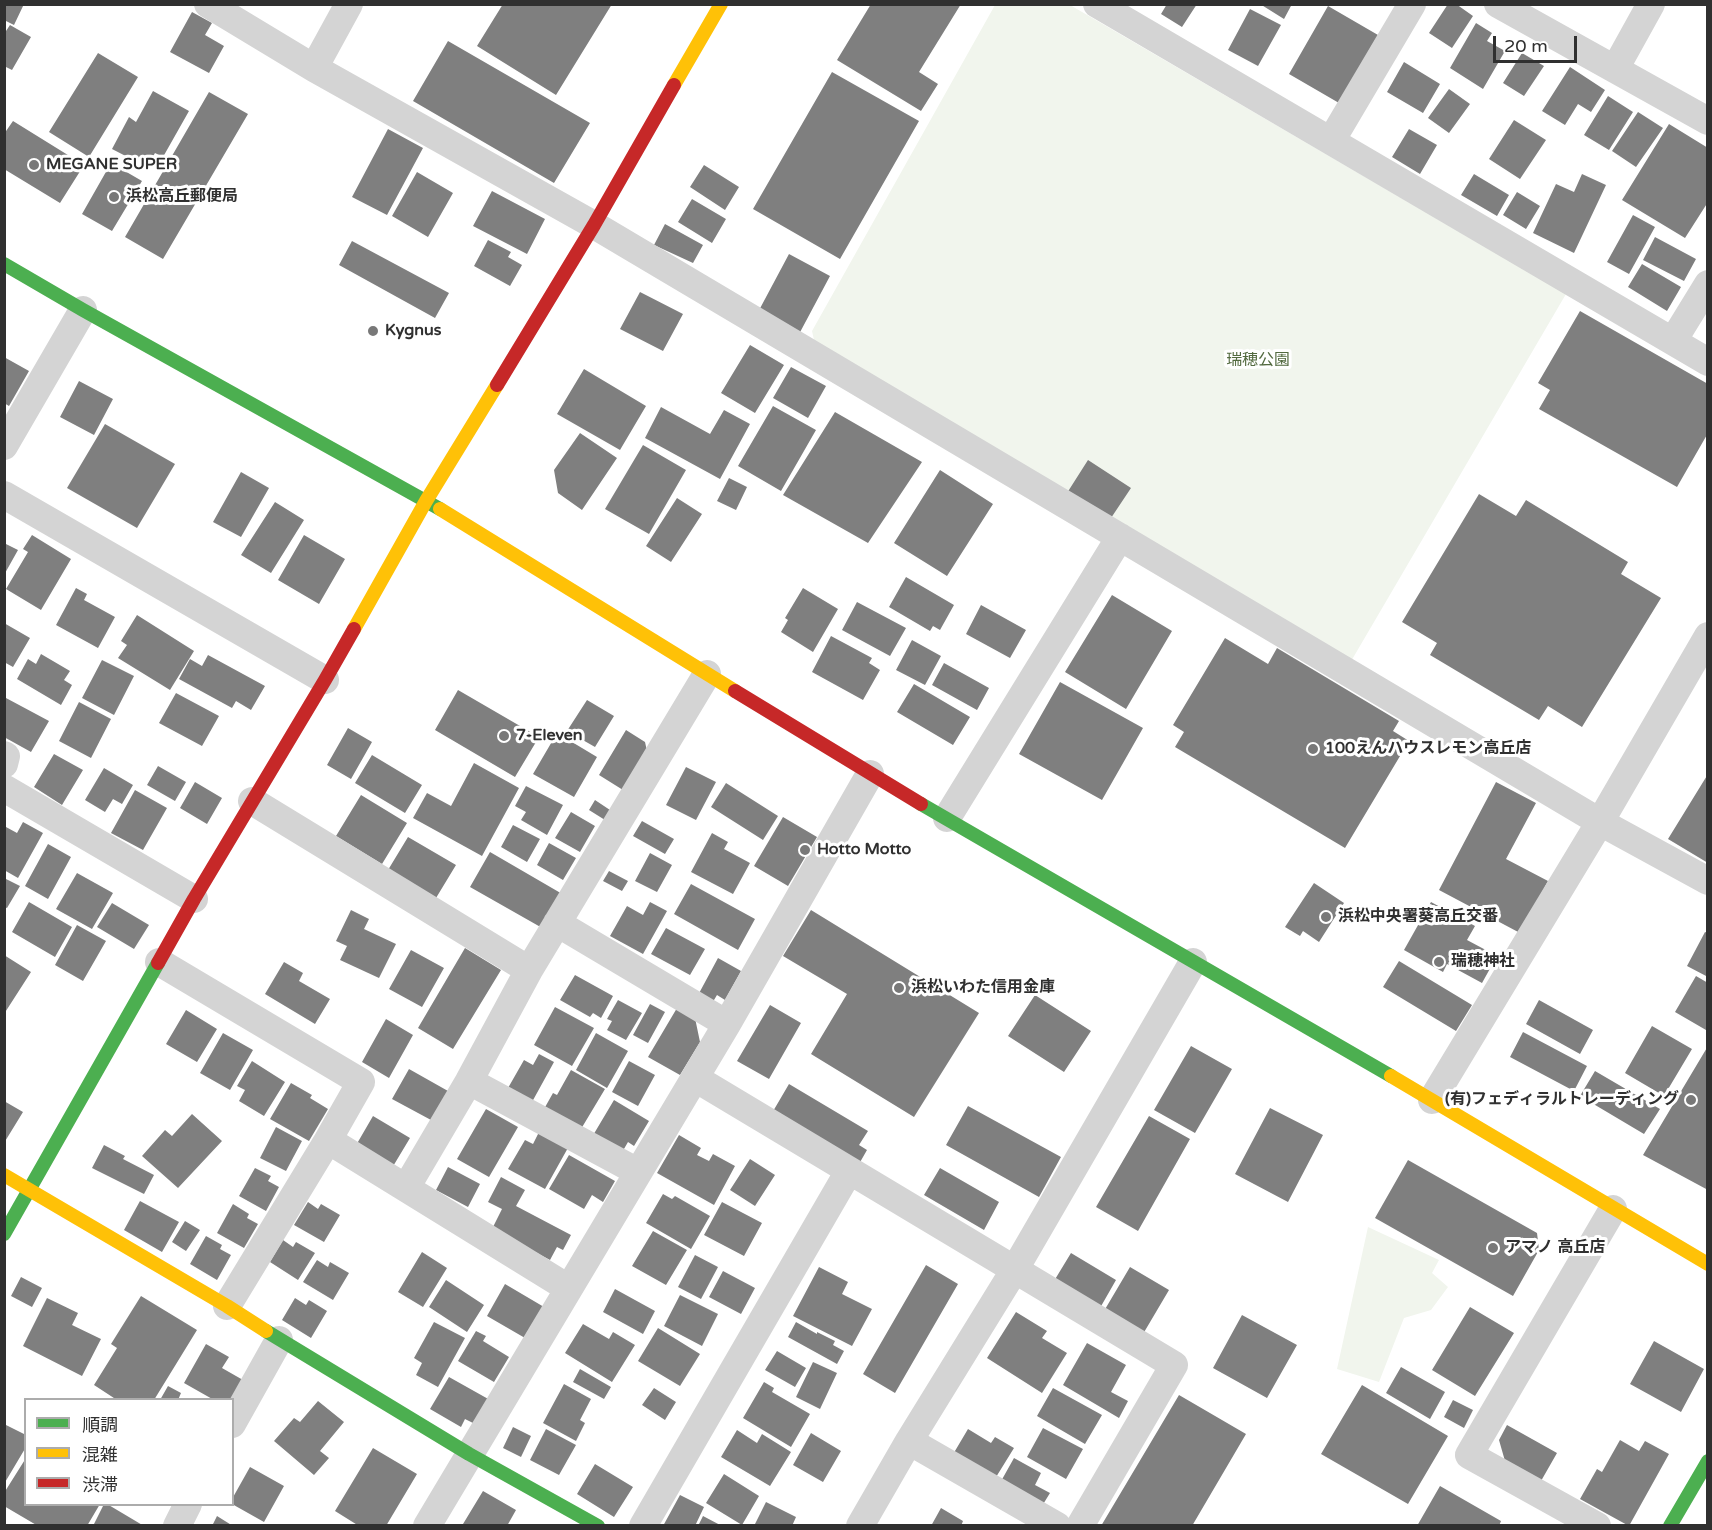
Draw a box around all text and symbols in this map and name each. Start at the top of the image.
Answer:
scale bar [1496,24,1580,62]
text: 20 m [1504,35,1548,57]
place label: MEGANE SUPER [46,155,177,175]
marker: MEGANE SUPER [27,158,41,172]
place label: 浜松高丘郵便局 [126,187,238,207]
marker: 浜松高丘郵便局 [107,190,121,204]
place label: Kygnus [385,321,441,341]
marker: Kygnus [366,324,380,338]
park label: 瑞穂公園 [1226,351,1290,371]
place label: 7-Eleven [516,726,583,746]
marker: 7-Eleven [497,729,511,743]
place label: 100えんハウスレモン高丘店 [1325,739,1531,759]
marker: 100えんハウスレモン高丘店 [1306,742,1320,756]
place label: Hotto Motto [817,840,911,860]
marker: Hotto Motto [798,843,812,857]
place label: 浜松中央署葵高丘交番 [1338,907,1498,927]
marker: 浜松中央署葵高丘交番 [1319,910,1333,924]
place label: 瑞穂神社 [1451,952,1515,972]
marker: 瑞穂神社 [1432,955,1446,969]
place label: 浜松いわた信用金庫 [911,978,1055,998]
marker: 浜松いわた信用金庫 [892,981,906,995]
place label: (有)フェディラルトレーディング [1445,1090,1679,1110]
marker: (有)フェディラルトレーディング [1684,1093,1698,1107]
place label: アマノ 高丘店 [1505,1238,1605,1258]
marker: アマノ 高丘店 [1486,1241,1500,1255]
legend [24,1398,234,1506]
text: 順調 [82,1414,118,1436]
text: 混雑 [82,1444,118,1466]
text: 渋滞 [82,1474,118,1496]

